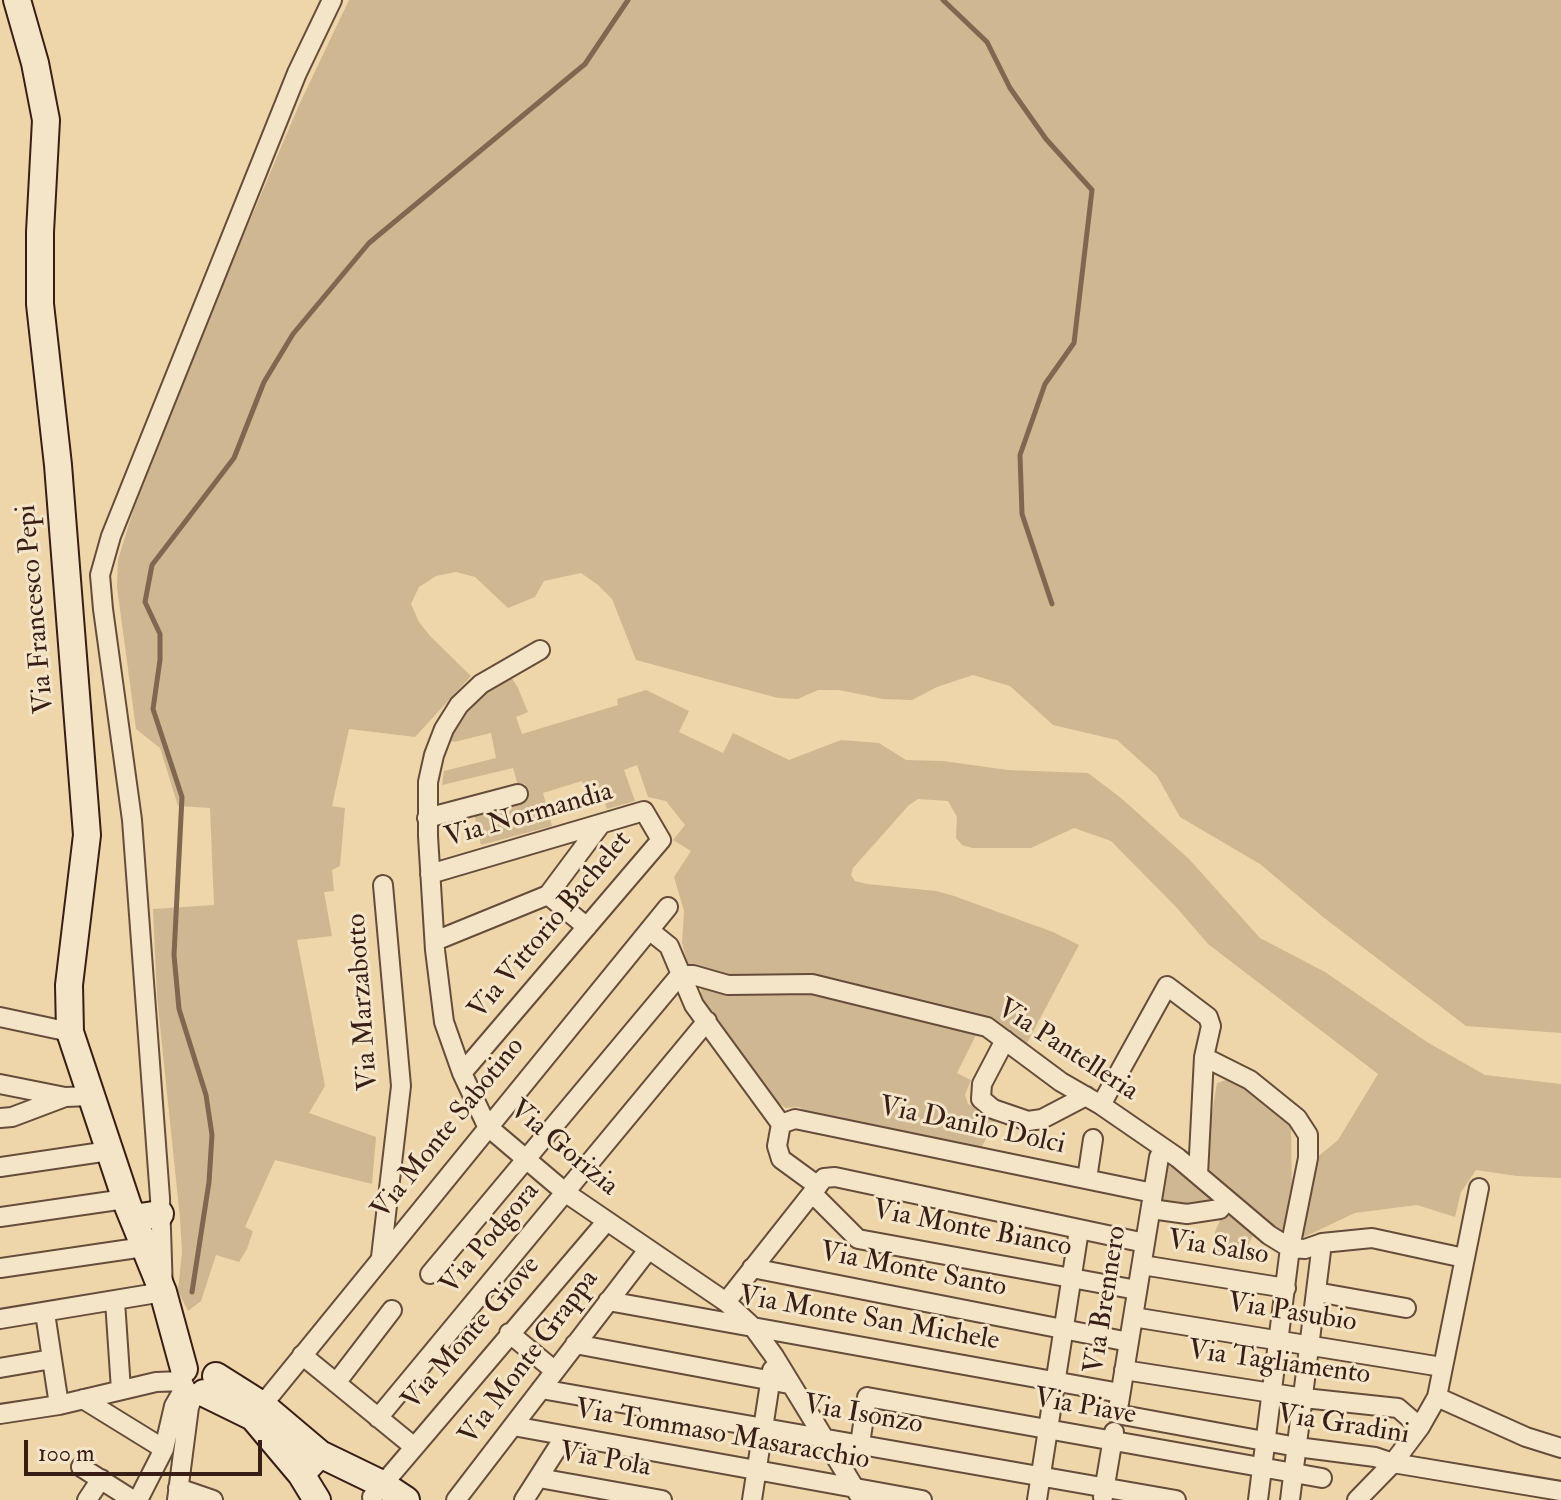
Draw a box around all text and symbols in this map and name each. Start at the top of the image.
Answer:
street label: Via Francesco Pepi [11,503,63,715]
street label: Via Normandia [441,776,617,856]
street label: Via Vittorio Bachelet [462,825,640,1027]
street label: Via Marzabotto [341,912,387,1092]
street label: Via Pantelleria [990,993,1144,1109]
street label: Via Monte Sabotino [365,1031,533,1227]
street label: Via Danilo Dolci [876,1091,1068,1163]
street label: Via Gorizia [502,1094,624,1204]
street label: Via Podgora [434,1176,548,1302]
street label: Via Monte Bianco [870,1194,1074,1266]
street label: Via Brennero [1079,1224,1135,1376]
street label: Via Salso [1165,1224,1271,1274]
street label: Via Monte Santo [817,1236,1009,1306]
street label: Via Monte Giove [396,1250,548,1418]
street label: Via Monte Grappa [453,1264,607,1452]
street label: Via Monte San Michele [736,1281,1002,1359]
street label: Via Pasubio [1225,1287,1359,1341]
street label: Via Tagliamento [1186,1335,1372,1393]
street label: Via Piave [1031,1383,1139,1433]
street label: Via Isonzo [801,1389,925,1443]
street label: Via Tommaso Masaracchio [572,1394,872,1478]
street label: Via Gradini [1275,1399,1411,1453]
scale bar [28,1424,266,1474]
street label: Via Pola [557,1436,653,1486]
text: 100 m [38,1438,95,1469]

